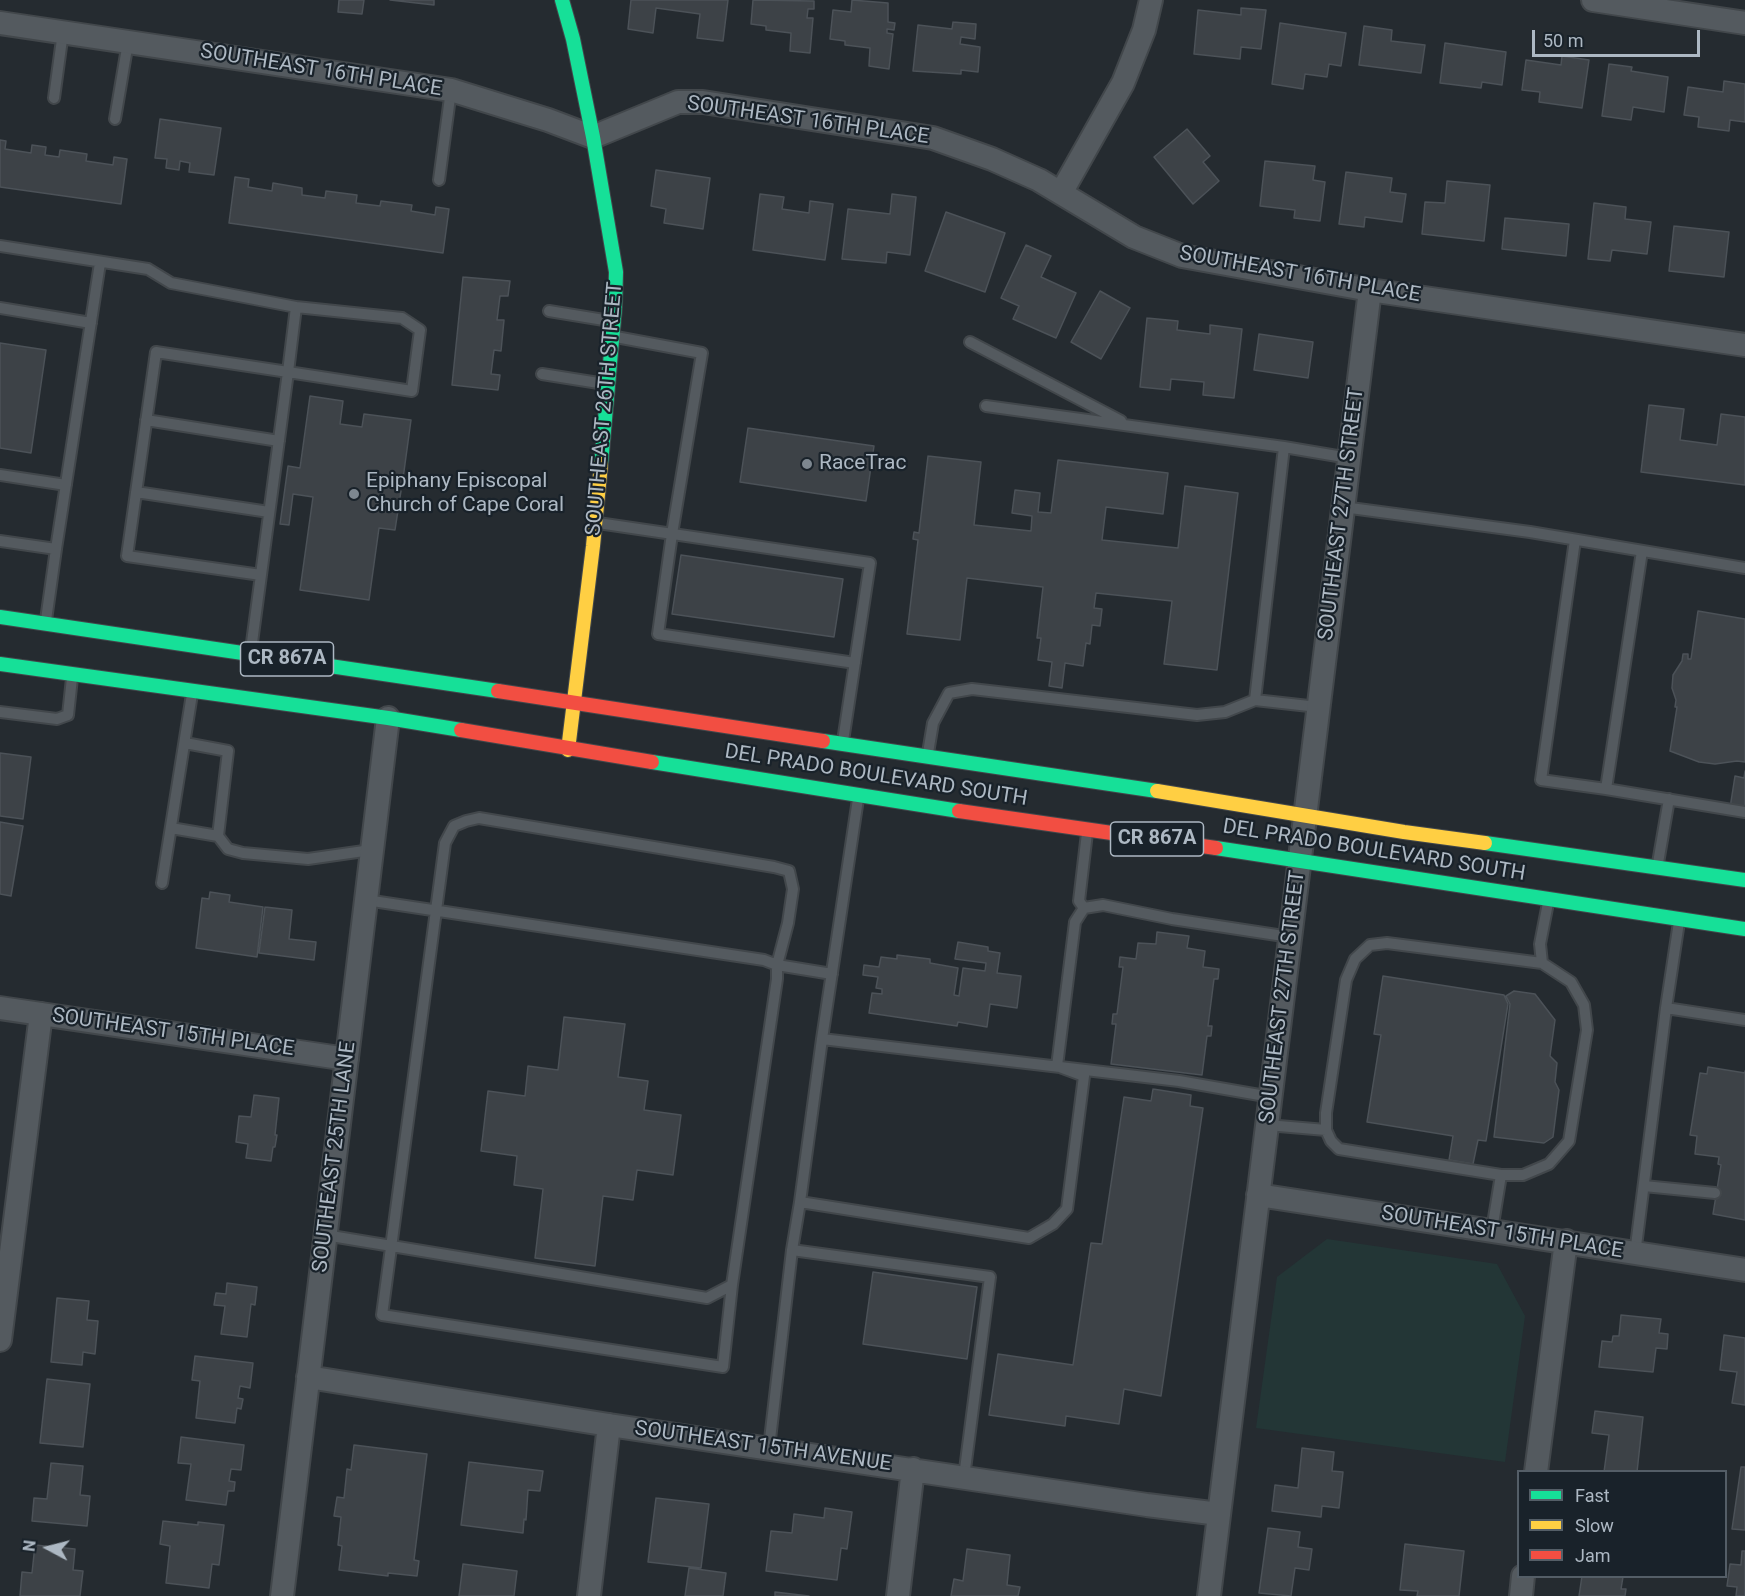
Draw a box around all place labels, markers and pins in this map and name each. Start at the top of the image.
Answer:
place label: RaceTrac [819,451,906,477]
marker: RaceTrac [800,457,814,471]
place label: Epiphany Episcopal Church of Cape Coral [366,469,564,519]
marker: Epiphany Episcopal Church of Cape Coral [347,487,361,501]

